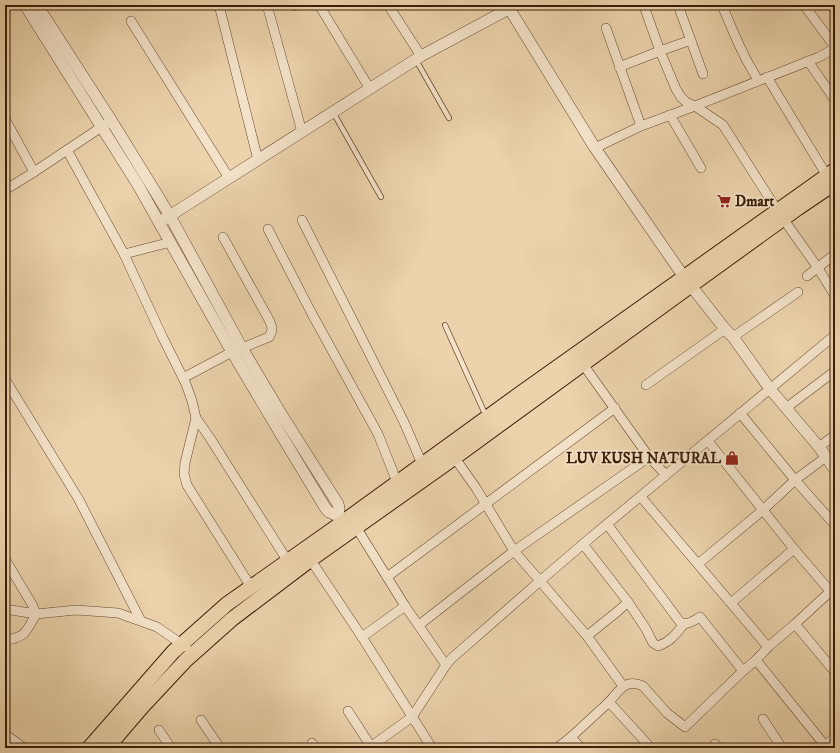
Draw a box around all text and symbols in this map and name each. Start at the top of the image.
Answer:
place label: Dmart [735,192,774,211]
supermarket icon: Dmart [716,193,732,209]
place label: LUV KUSH NATURAL [566,449,721,468]
shop icon: LUV KUSH NATURAL [724,450,740,466]

